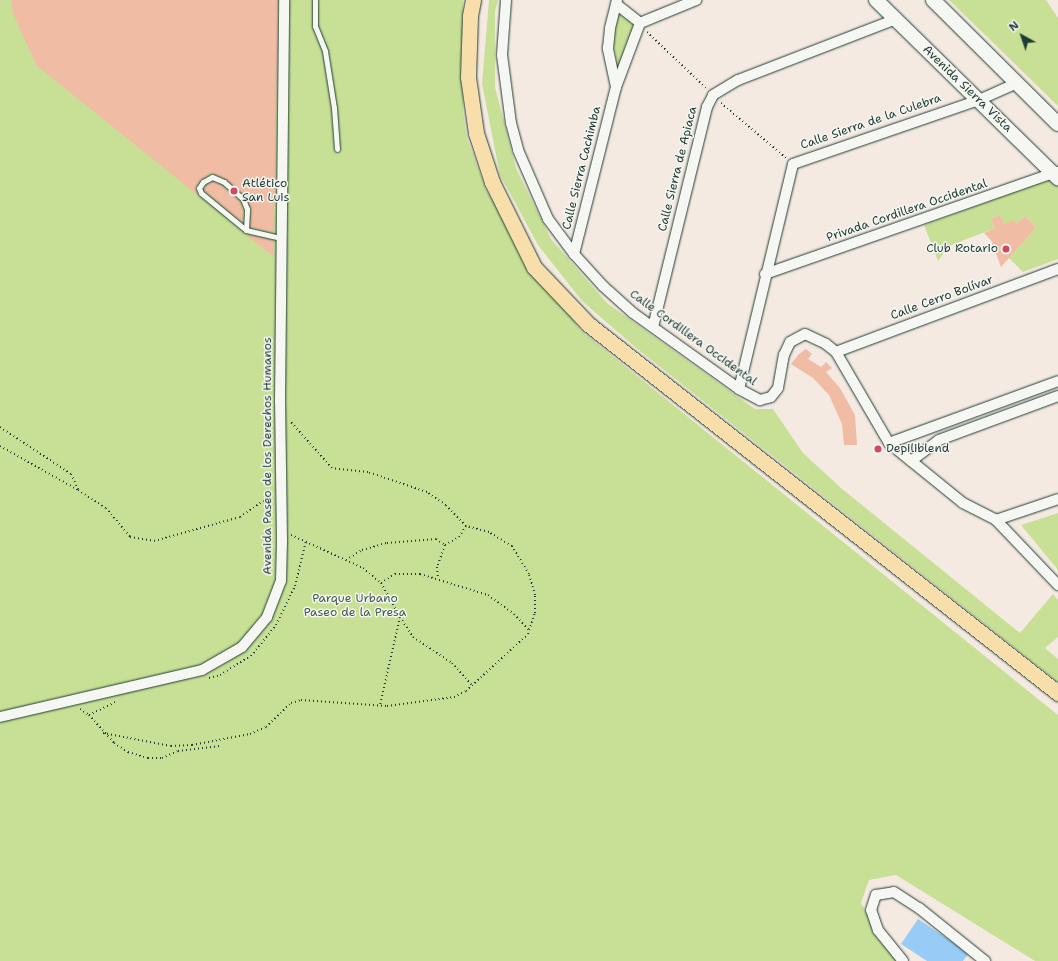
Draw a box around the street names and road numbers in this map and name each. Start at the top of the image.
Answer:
street label: Avenida Sierra Vista [919,43,1015,135]
street label: Calle Sierra de la Culebra [799,91,943,153]
street label: Calle Sierra Cachimba [560,105,604,231]
street label: Calle Sierra de Apiaca [655,105,701,233]
street label: Privada Cordillera Occidental [825,177,989,245]
street label: Calle Cerro Bolívar [889,273,995,323]
street label: Calle Cordillera Occidental [627,287,759,389]
street label: Avenida Paseo de los Derechos Humanos [261,337,275,575]

